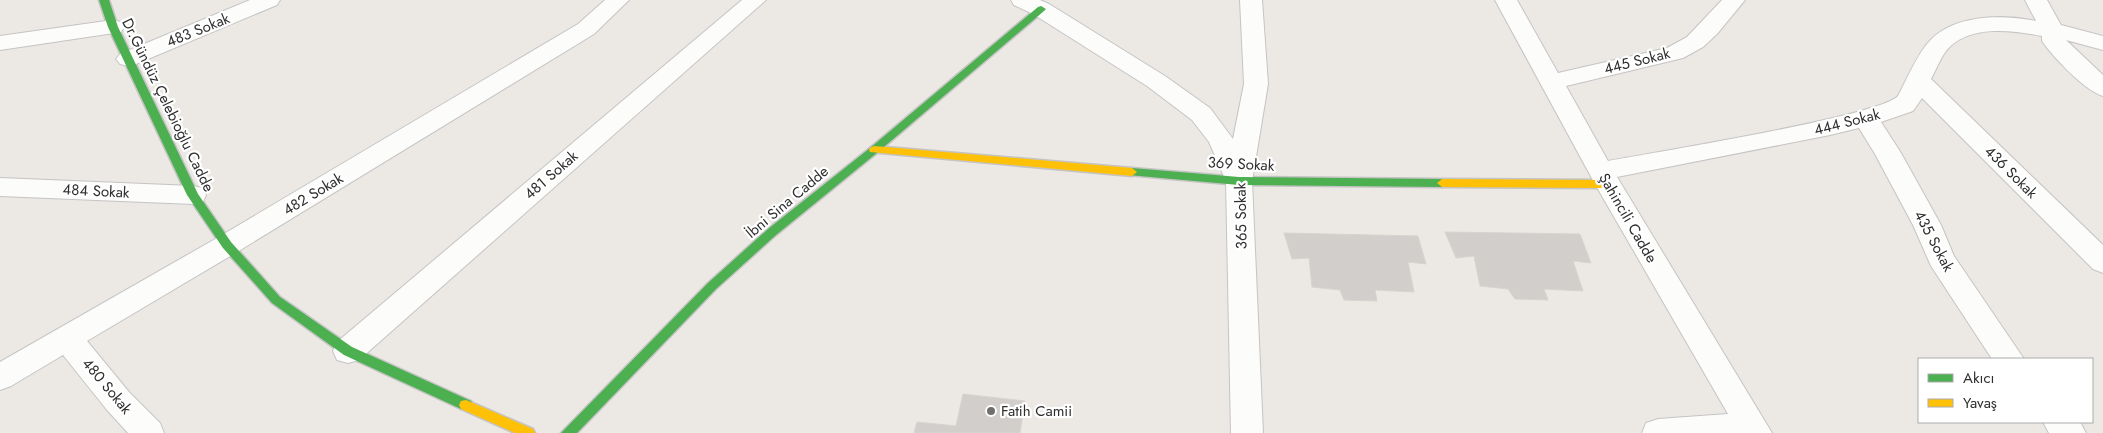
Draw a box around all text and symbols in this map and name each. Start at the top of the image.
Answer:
street label: 483 Sokak [163,7,233,53]
street label: Dr.Gündüz Çelebioğlu Cadde [116,14,220,196]
street label: 445 Sokak [1602,42,1673,80]
street label: 444 Sokak [1812,103,1883,141]
street label: 436 Sokak [1980,141,2043,204]
street label: 481 Sokak [519,145,583,205]
street label: 369 Sokak [1207,151,1275,177]
street label: İbni Sina Cadde [741,160,834,243]
street label: 482 Sokak [279,167,348,221]
street label: Şahincili Cadde [1593,169,1663,267]
street label: 484 Sokak [62,178,130,204]
street label: 365 Sokak [1229,182,1253,249]
street label: 435 Sokak [1909,206,1960,276]
street label: 480 Sokak [77,353,137,419]
legend [1918,358,2093,423]
text: Akıcı [1963,367,1994,389]
text: Yavaş [1963,392,1997,414]
place label: Fatih Camii [1001,400,1072,422]
marker: Fatih Camii [985,405,997,417]

